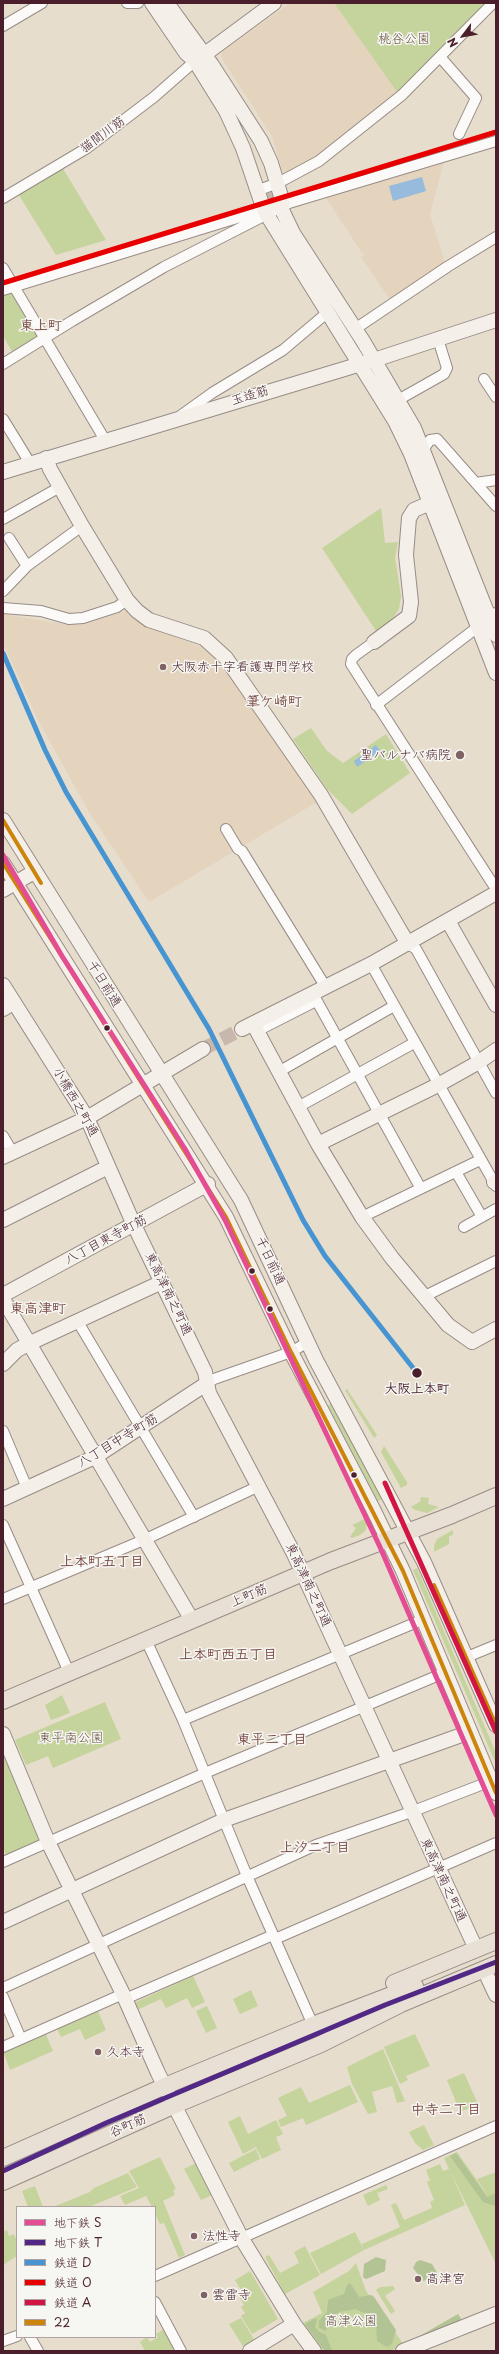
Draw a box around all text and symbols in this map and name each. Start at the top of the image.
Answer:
north arrow [443,16,483,56]
park label: 桃谷公園 [378,31,430,47]
text: N [443,34,462,51]
street label: 猫間川筋 [77,113,129,157]
district label: 東上町 [20,318,62,334]
street label: 玉造筋 [229,383,271,409]
place label: 大阪赤十字看護専門学校 [171,659,314,675]
marker: 大阪赤十字看護専門学校 [158,662,168,672]
district label: 筆ケ崎町 [246,694,302,710]
place label: 聖バルナバ病院 [360,747,451,763]
marker: 聖バルナバ病院 [454,749,466,761]
street label: 千日前通 [84,958,124,1010]
unlabelled marker [102,1023,112,1033]
street label: 小橋西之町通 [49,1064,101,1140]
street label: 八丁目東寺町筋 [62,1212,150,1268]
street label: 千日前通 [252,1234,288,1288]
street label: 東高津南之町通 [141,1250,195,1338]
unlabelled marker [247,1266,257,1276]
district label: 東高津町 [10,1301,66,1317]
unlabelled marker [265,1304,275,1314]
marker: 大阪上本町 [410,1366,424,1380]
place label: 大阪上本町 [385,1381,449,1397]
street label: 八丁目中寺町筋 [75,1411,161,1471]
unlabelled marker [349,1470,359,1480]
street label: 東高津南之町通 [282,1540,334,1630]
district label: 上本町五丁目 [60,1554,144,1570]
street label: 上町筋 [228,1581,270,1611]
district label: 上本町西五丁目 [179,1647,277,1663]
park label: 東平南公園 [39,1730,103,1746]
district label: 東平二丁目 [237,1732,307,1748]
street label: 東高津南之町通 [417,1835,469,1925]
district label: 上汐二丁目 [280,1840,350,1856]
place label: 久本寺 [106,2044,145,2060]
marker: 久本寺 [93,2047,103,2057]
district label: 中寺二丁目 [411,2102,481,2118]
street label: 谷町筋 [107,2111,149,2141]
legend [16,2206,156,2338]
text: 地下鉄 S [54,2213,101,2231]
place label: 法性寺 [202,2228,241,2244]
marker: 法性寺 [189,2231,199,2241]
text: 地下鉄 T [54,2233,102,2251]
text: 鉄道 D [54,2253,91,2271]
place label: 高津宮 [426,2271,465,2287]
text: 鉄道 O [54,2273,92,2291]
marker: 高津宮 [413,2274,423,2284]
place label: 雲雷寺 [212,2287,251,2303]
marker: 雲雷寺 [199,2290,209,2300]
text: 鉄道 A [54,2293,91,2311]
text: 22 [54,2313,70,2331]
park label: 高津公園 [325,2313,377,2329]

